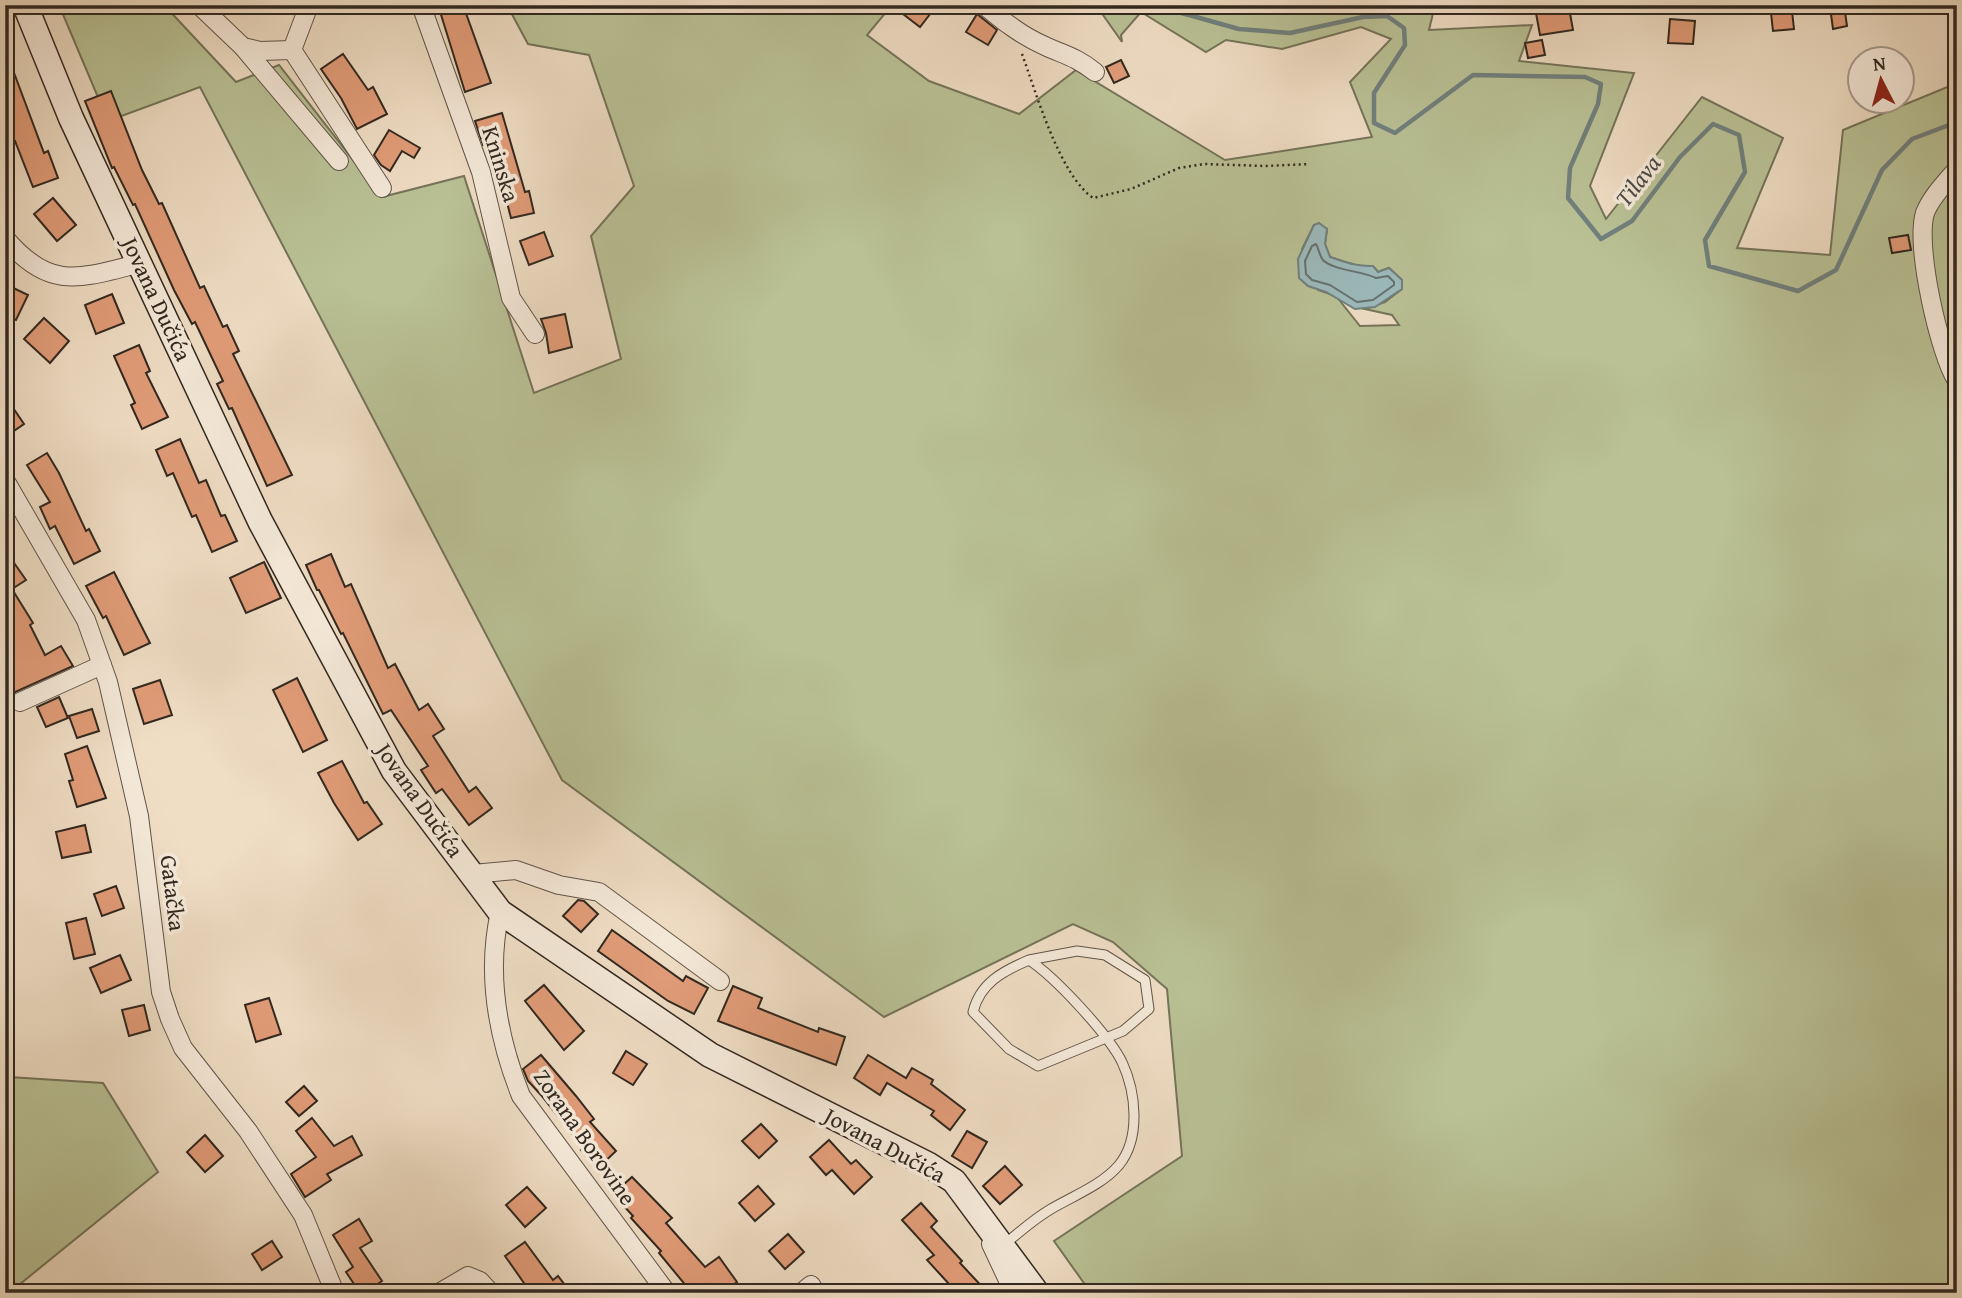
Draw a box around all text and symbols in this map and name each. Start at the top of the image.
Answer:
north arrow [1846,46,1916,116]
text: N [1871,48,1887,78]
street label: Kninska [474,122,529,206]
water label: Tilava [1606,147,1669,214]
street label: Jovana Dučića [113,229,201,366]
street label: Jovana Dučića [367,733,472,864]
street label: Gatačka [152,853,195,933]
street label: Zorana Borovine [526,1062,645,1212]
street label: Jovana Dučića [816,1097,952,1190]

